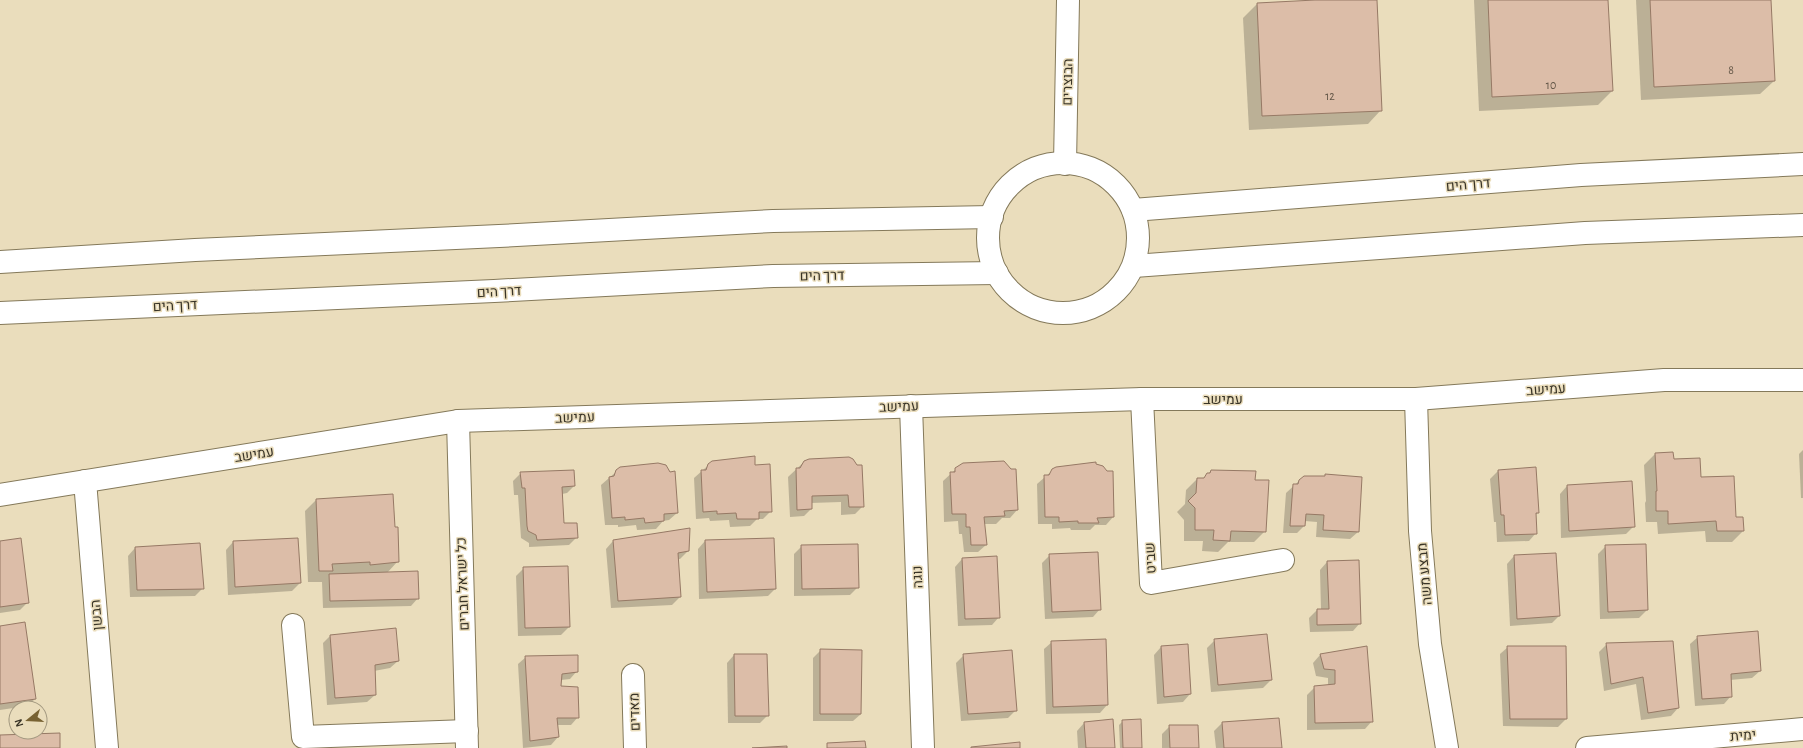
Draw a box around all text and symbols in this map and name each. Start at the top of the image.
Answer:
street label: הבוצרים [1061,58,1075,106]
house number: 8 [1728,64,1734,76]
house number: 10 [1546,79,1556,91]
house number: 12 [1325,90,1335,102]
street label: דרך הים [1445,176,1491,194]
street label: דרך הים [800,269,845,283]
street label: דרך הים [476,284,522,300]
street label: דרך הים [152,298,198,314]
street label: עמישב [1526,382,1566,398]
street label: עמישב [1203,393,1243,407]
street label: עמישב [879,399,919,415]
street label: עמישב [555,410,595,426]
street label: עמישב [233,445,275,465]
street label: כל ישראל חברים [454,537,472,631]
street label: שביט [1143,542,1159,574]
street label: מבצע משה [1415,542,1435,606]
street label: נוגה [911,565,925,589]
street label: הבשן [89,599,105,631]
street label: מאדים [627,693,643,731]
north arrow [8,700,48,740]
text: N [13,718,25,728]
street label: ימית [1729,728,1757,744]

